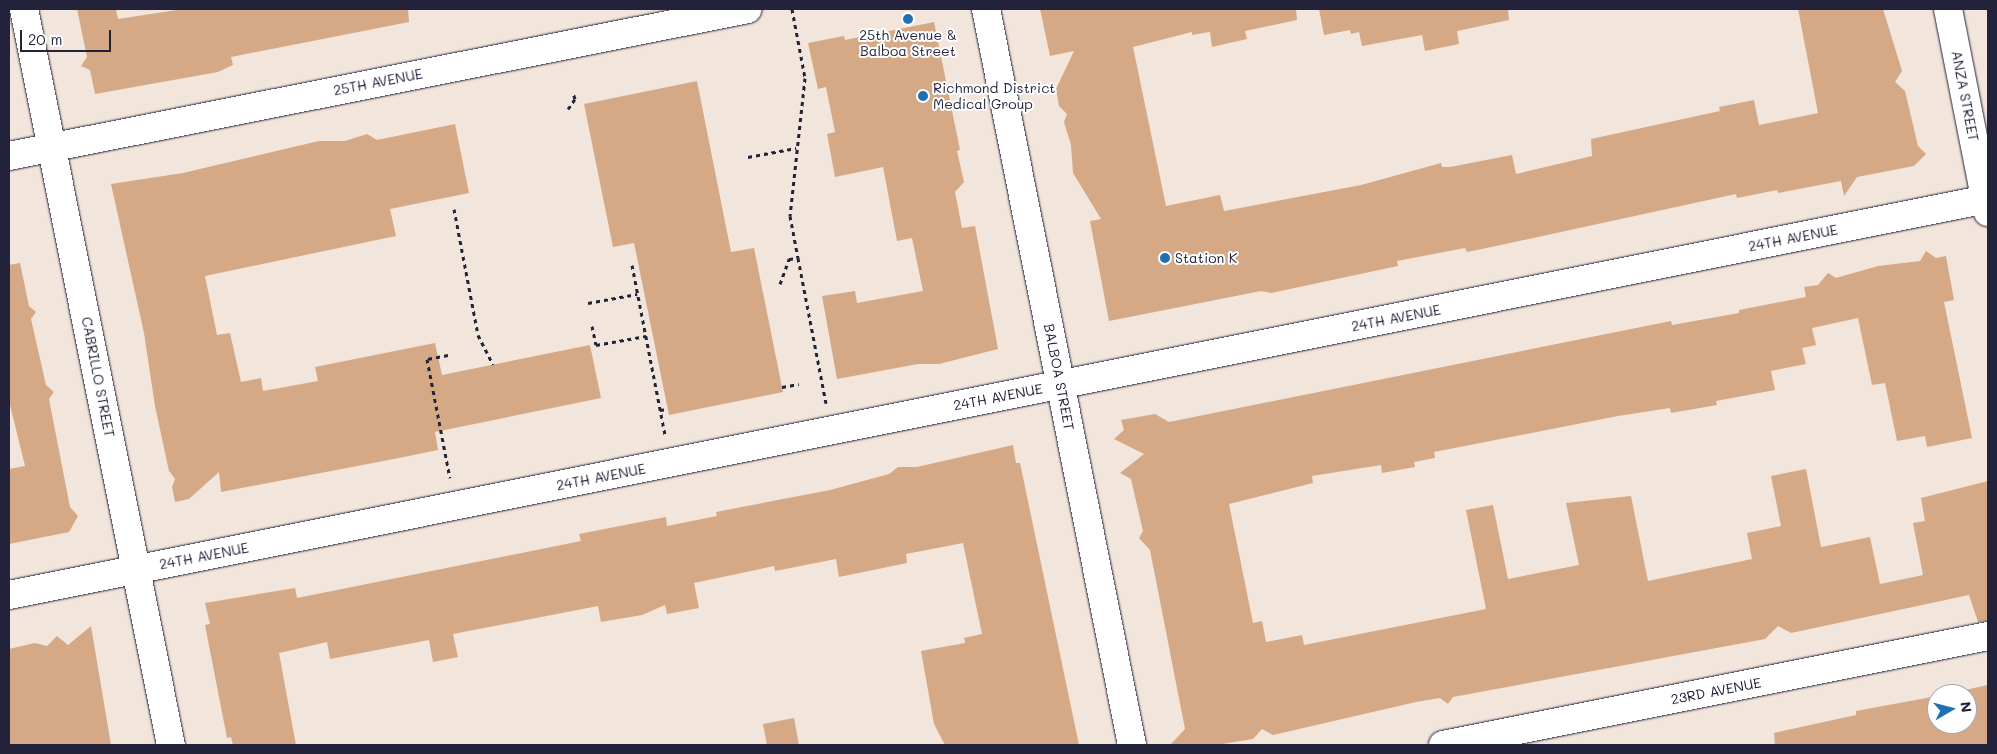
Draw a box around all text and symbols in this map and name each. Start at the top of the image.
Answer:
marker: 25th Avenue & Balboa Street [902,13,914,25]
scale bar [22,20,114,52]
place label: 25th Avenue & Balboa Street [859,27,957,59]
text: 20 m [28,29,62,49]
street label: ANZA STREET [1948,49,1982,143]
street label: 25TH AVENUE [332,65,424,99]
place label: Richmond District Medical Group [933,80,1056,112]
marker: Richmond District Medical Group [917,90,929,102]
street label: 24TH AVENUE [1747,221,1839,255]
place label: Station K [1175,250,1237,266]
marker: Station K [1159,252,1171,264]
street label: 24TH AVENUE [1350,301,1442,335]
street label: CABRILLO STREET [78,315,118,439]
street label: BALBOA STREET [1040,322,1078,432]
street label: 24TH AVENUE [952,380,1044,414]
street label: 24TH AVENUE [555,460,647,494]
street label: 24TH AVENUE [158,539,250,573]
street label: 23RD AVENUE [1670,674,1762,708]
north arrow [1927,684,1977,734]
text: N [1956,700,1977,714]

